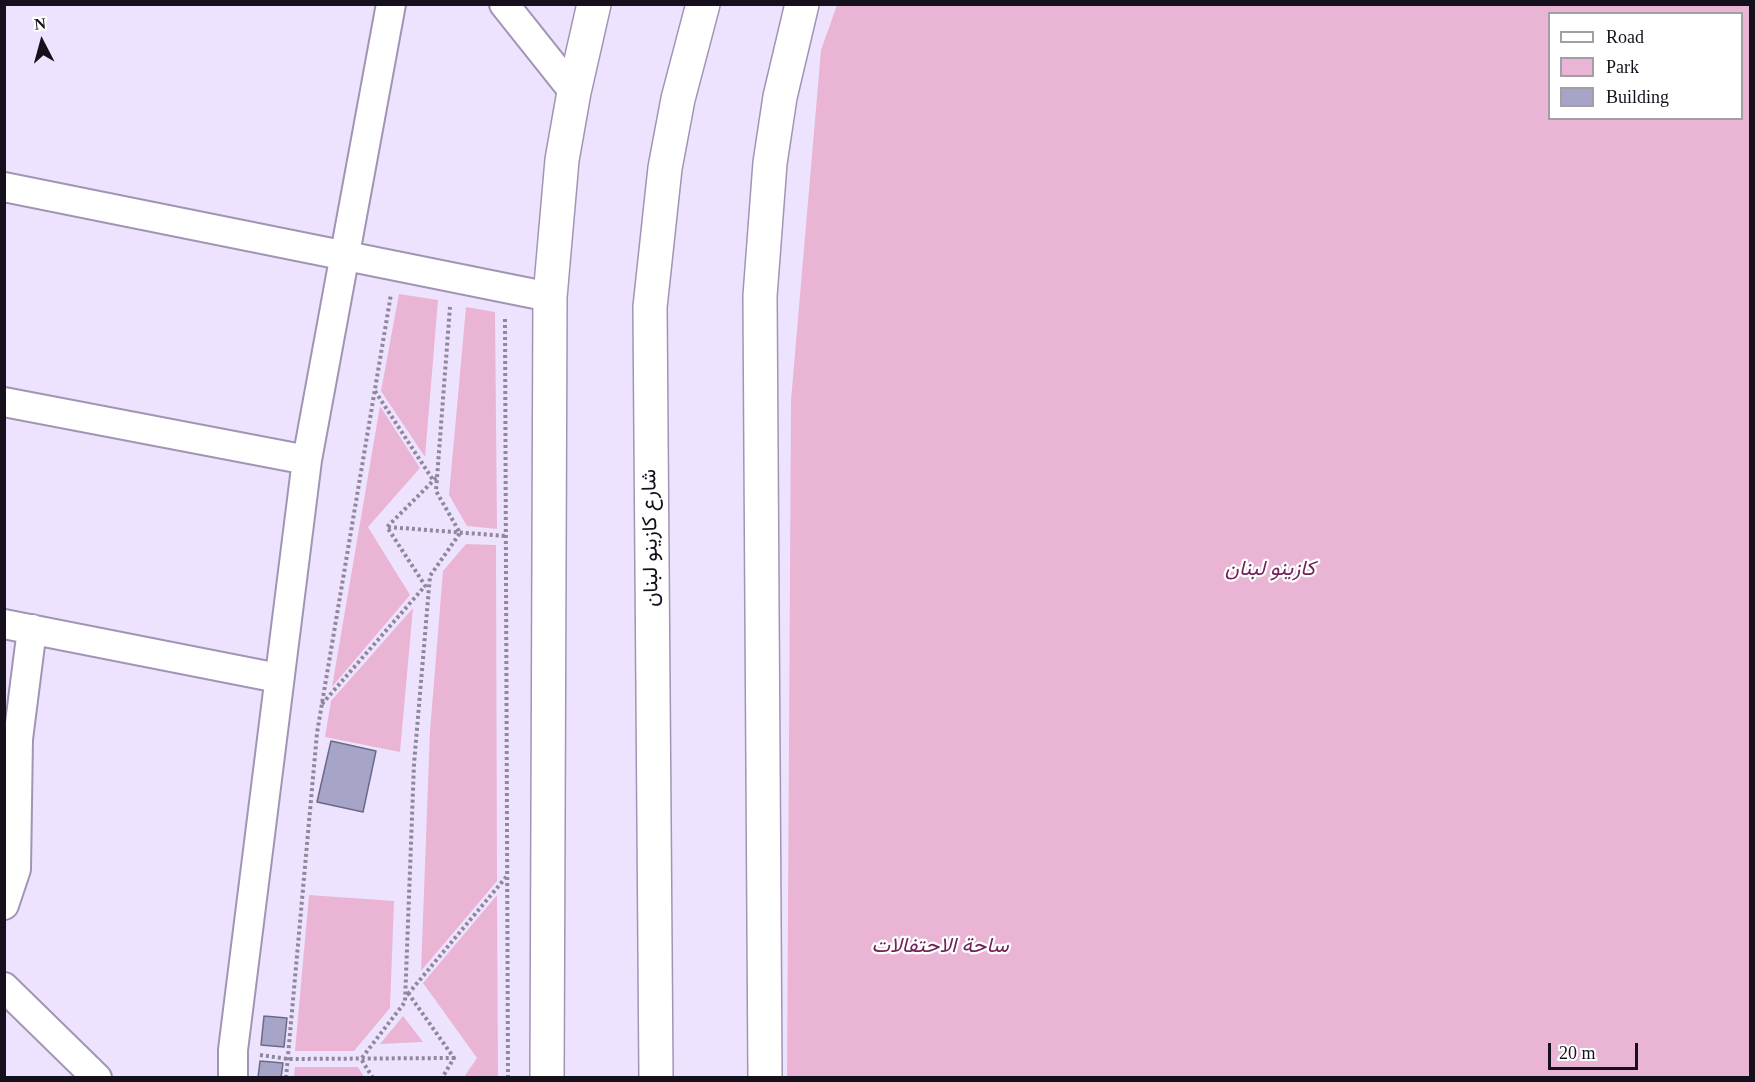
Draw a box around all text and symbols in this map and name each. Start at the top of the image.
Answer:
north arrow [12,12,72,72]
legend [1548,12,1743,120]
text: N [33,15,47,33]
text: Road [1606,27,1644,47]
text: Park [1606,57,1639,77]
text: Building [1606,87,1669,107]
street label: شارع كازينو لبنان [637,469,665,607]
park label: كازينو لبنان [1225,556,1315,582]
park label: ساحة الاحتفالات [872,933,1008,959]
scale bar [1551,1031,1641,1069]
text: 20 m [1559,1043,1596,1063]

